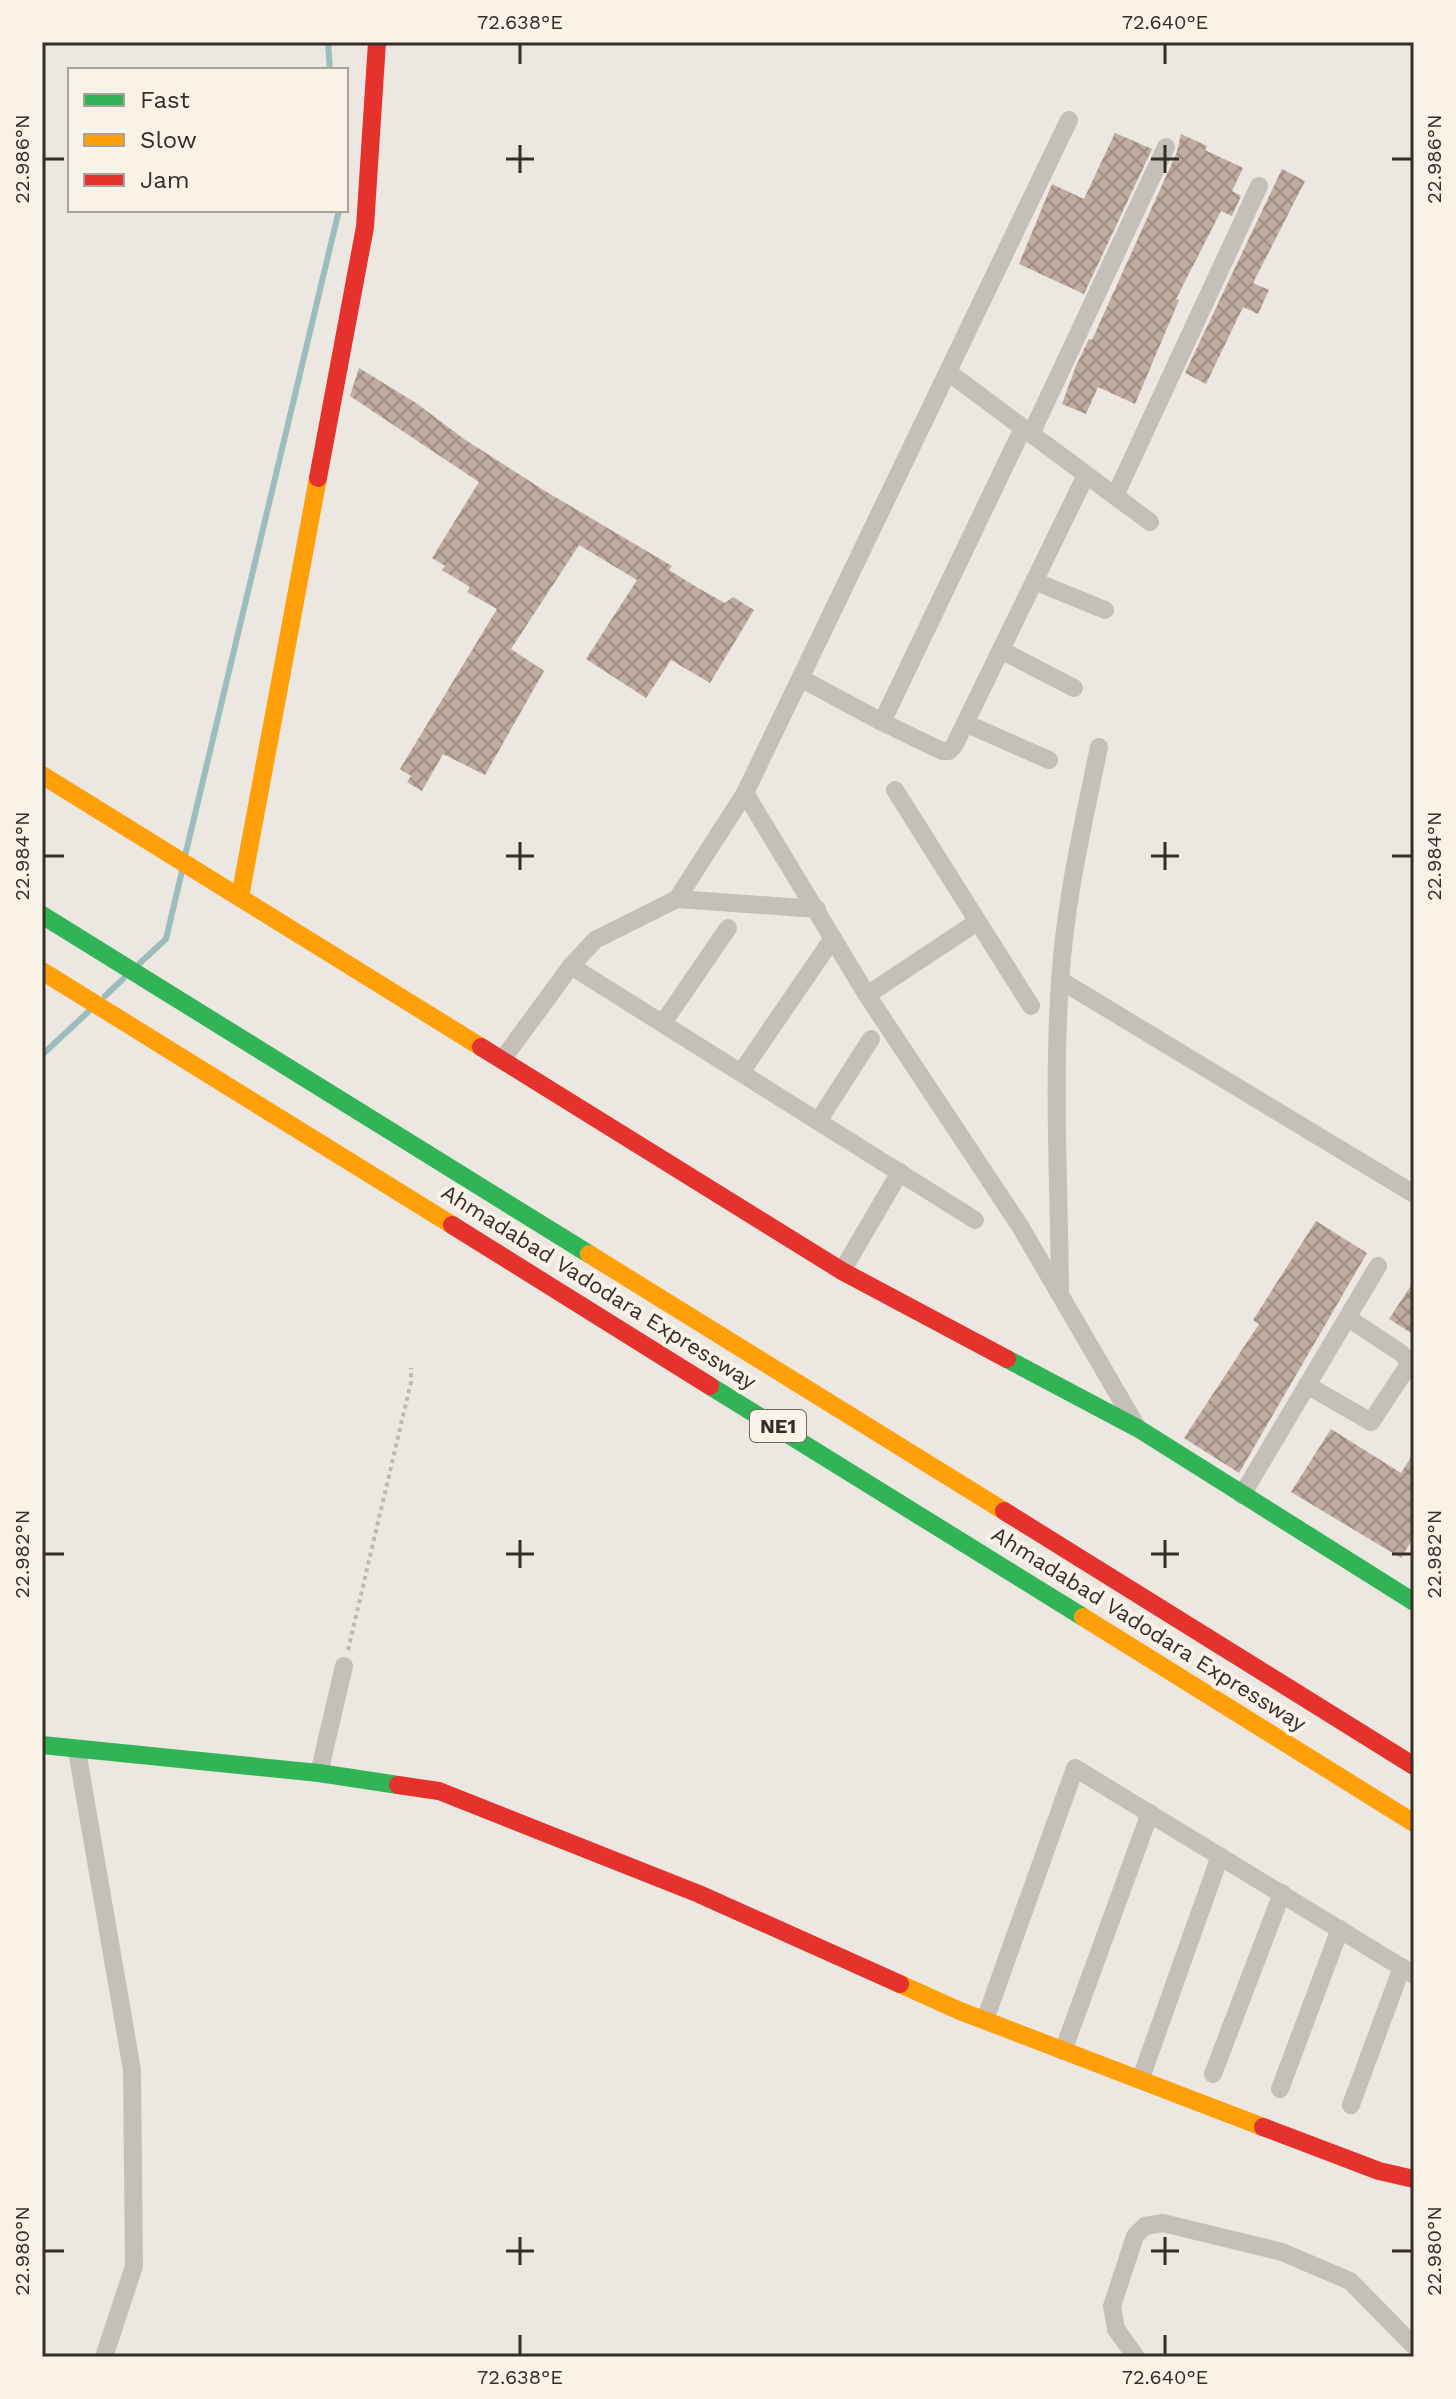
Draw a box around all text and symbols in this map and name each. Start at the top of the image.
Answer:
text: 72.638°E [477,10,563,34]
text: 72.640°E [1122,10,1208,34]
legend [68,68,348,212]
text: Fast [140,86,190,114]
text: 22.986°N [10,114,34,204]
text: 22.986°N [1422,114,1446,204]
text: Slow [140,126,197,154]
text: Jam [140,166,190,194]
text: 22.984°N [10,811,34,901]
text: 22.984°N [1422,811,1446,901]
street label: Ahmadabad Vadodara Expressway [437,1179,761,1395]
road number: NE1 [750,1410,806,1442]
text: 22.982°N [10,1510,34,1598]
text: 22.982°N [1422,1510,1446,1598]
street label: Ahmadabad Vadodara Expressway [987,1521,1311,1737]
text: 22.980°N [10,2206,34,2296]
text: 22.980°N [1422,2206,1446,2296]
text: 72.638°E [477,2365,563,2389]
text: 72.640°E [1122,2365,1208,2389]

